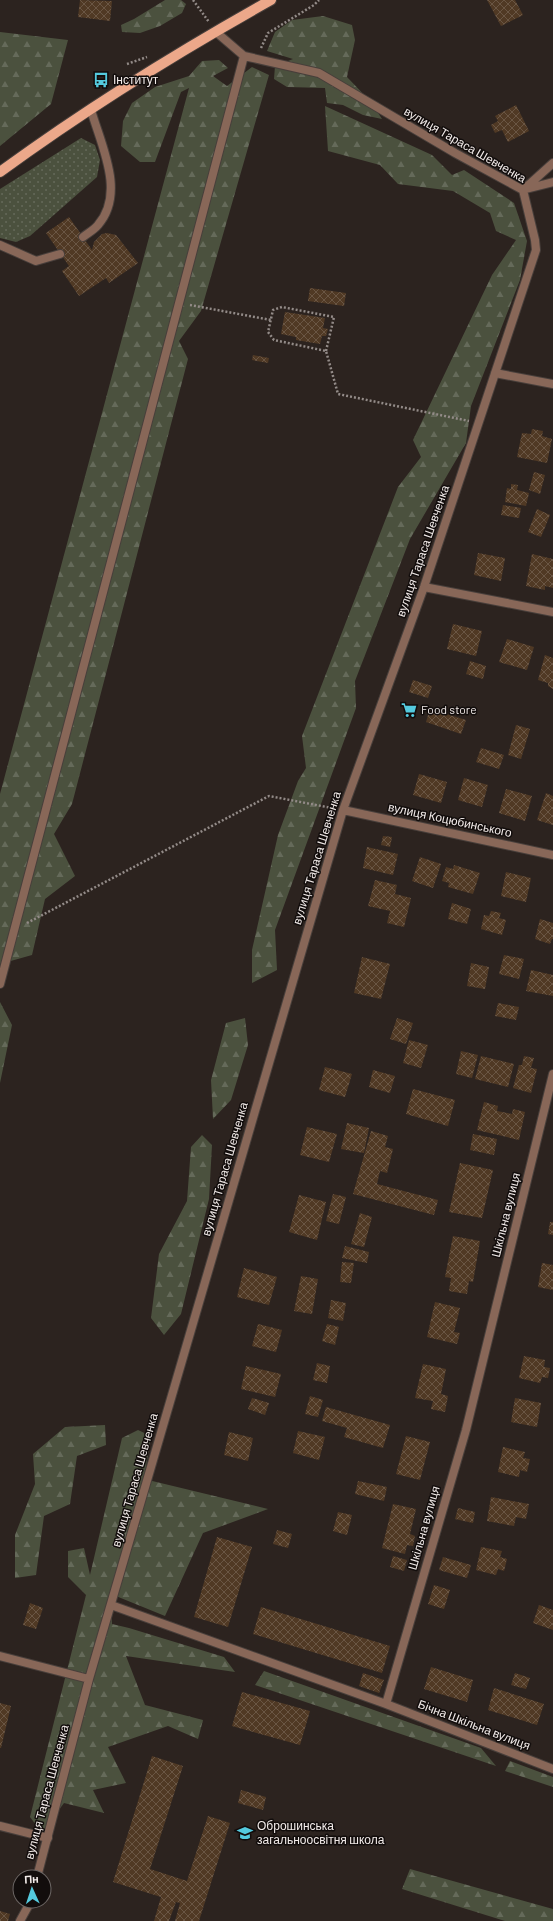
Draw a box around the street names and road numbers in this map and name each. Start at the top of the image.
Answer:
street label: вулиця Тараса Шевченка [402,103,529,186]
street label: вулиця Тараса Шевченка [393,483,452,619]
street label: вулиця Тараса Шевченка [289,789,344,926]
street label: вулиця Коцюбинського [387,799,514,840]
street label: вулиця Тараса Шевченка [198,1100,251,1237]
street label: Шкільна вулиця [488,1171,523,1259]
street label: вулиця Тараса Шевченка [108,1411,161,1548]
street label: Шкільна вулиця [404,1484,443,1572]
street label: Бічна Шкільна вулиця [416,1696,533,1753]
street label: вулиця Тараса Шевченка [21,1723,72,1861]

